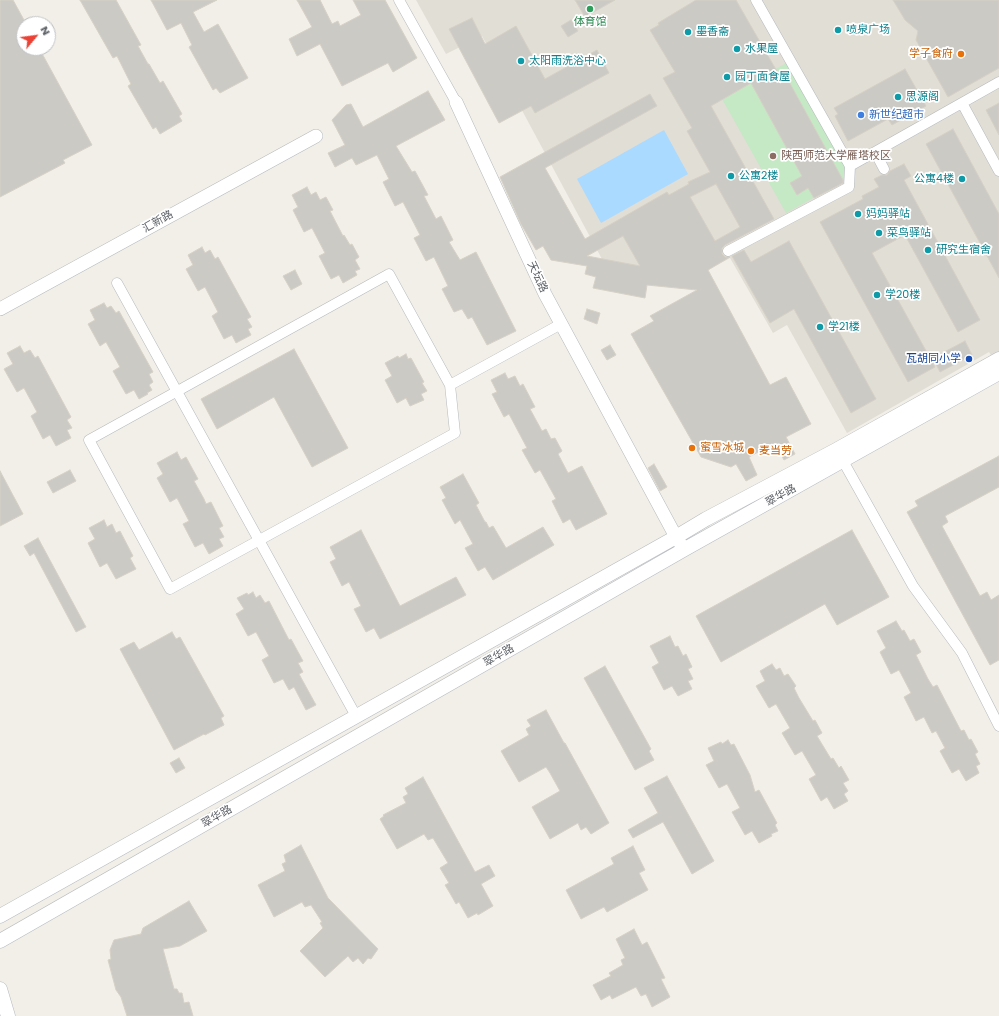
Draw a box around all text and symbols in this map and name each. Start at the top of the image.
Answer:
marker: 体育馆 [585,4,595,14]
place label: 体育馆 [574,15,606,29]
north arrow [16,16,56,56]
text: N [37,23,55,38]
place label: 喷泉广场 [846,23,890,37]
place label: 墨香斋 [696,25,729,39]
marker: 喷泉广场 [833,25,843,35]
marker: 墨香斋 [683,27,693,37]
place label: 水果屋 [745,42,778,56]
marker: 水果屋 [732,44,742,54]
place label: 学子食府 [909,47,953,61]
marker: 学子食府 [956,49,966,59]
place label: 太阳雨洗浴中心 [529,54,606,68]
marker: 太阳雨洗浴中心 [516,56,526,66]
place label: 园丁面食屋 [735,70,790,84]
marker: 园丁面食屋 [722,72,732,82]
place label: 思源阁 [906,90,939,104]
marker: 思源阁 [893,92,903,102]
place label: 新世纪超市 [869,108,924,122]
marker: 新世纪超市 [856,110,866,120]
place label: 陕西师范大学雁塔校区 [781,149,891,163]
marker: 陕西师范大学雁塔校区 [768,151,778,161]
place label: 公寓2楼 [739,169,778,183]
marker: 公寓2楼 [726,171,736,181]
place label: 公寓4楼 [914,172,954,186]
marker: 公寓4楼 [957,174,967,184]
place label: 妈妈驿站 [866,207,910,221]
street label: 汇新路 [140,208,176,236]
marker: 妈妈驿站 [853,209,863,219]
place label: 菜鸟驿站 [887,226,931,240]
marker: 菜鸟驿站 [874,228,884,238]
place label: 研究生宿舍 [936,243,991,257]
marker: 研究生宿舍 [923,245,933,255]
street label: 天坛路 [524,259,550,295]
place label: 学20楼 [885,288,920,302]
marker: 学20楼 [872,290,882,300]
place label: 学21楼 [828,320,860,334]
marker: 学21楼 [815,322,825,332]
place label: 瓦胡同小学 [906,352,961,366]
marker: 瓦胡同小学 [964,354,974,364]
place label: 蜜雪冰城 [700,441,744,455]
marker: 蜜雪冰城 [687,443,697,453]
place label: 麦当劳 [759,444,792,458]
marker: 麦当劳 [746,446,756,456]
street label: 翠华路 [763,482,799,510]
street label: 翠华路 [481,642,517,670]
street label: 翠华路 [199,803,235,831]

